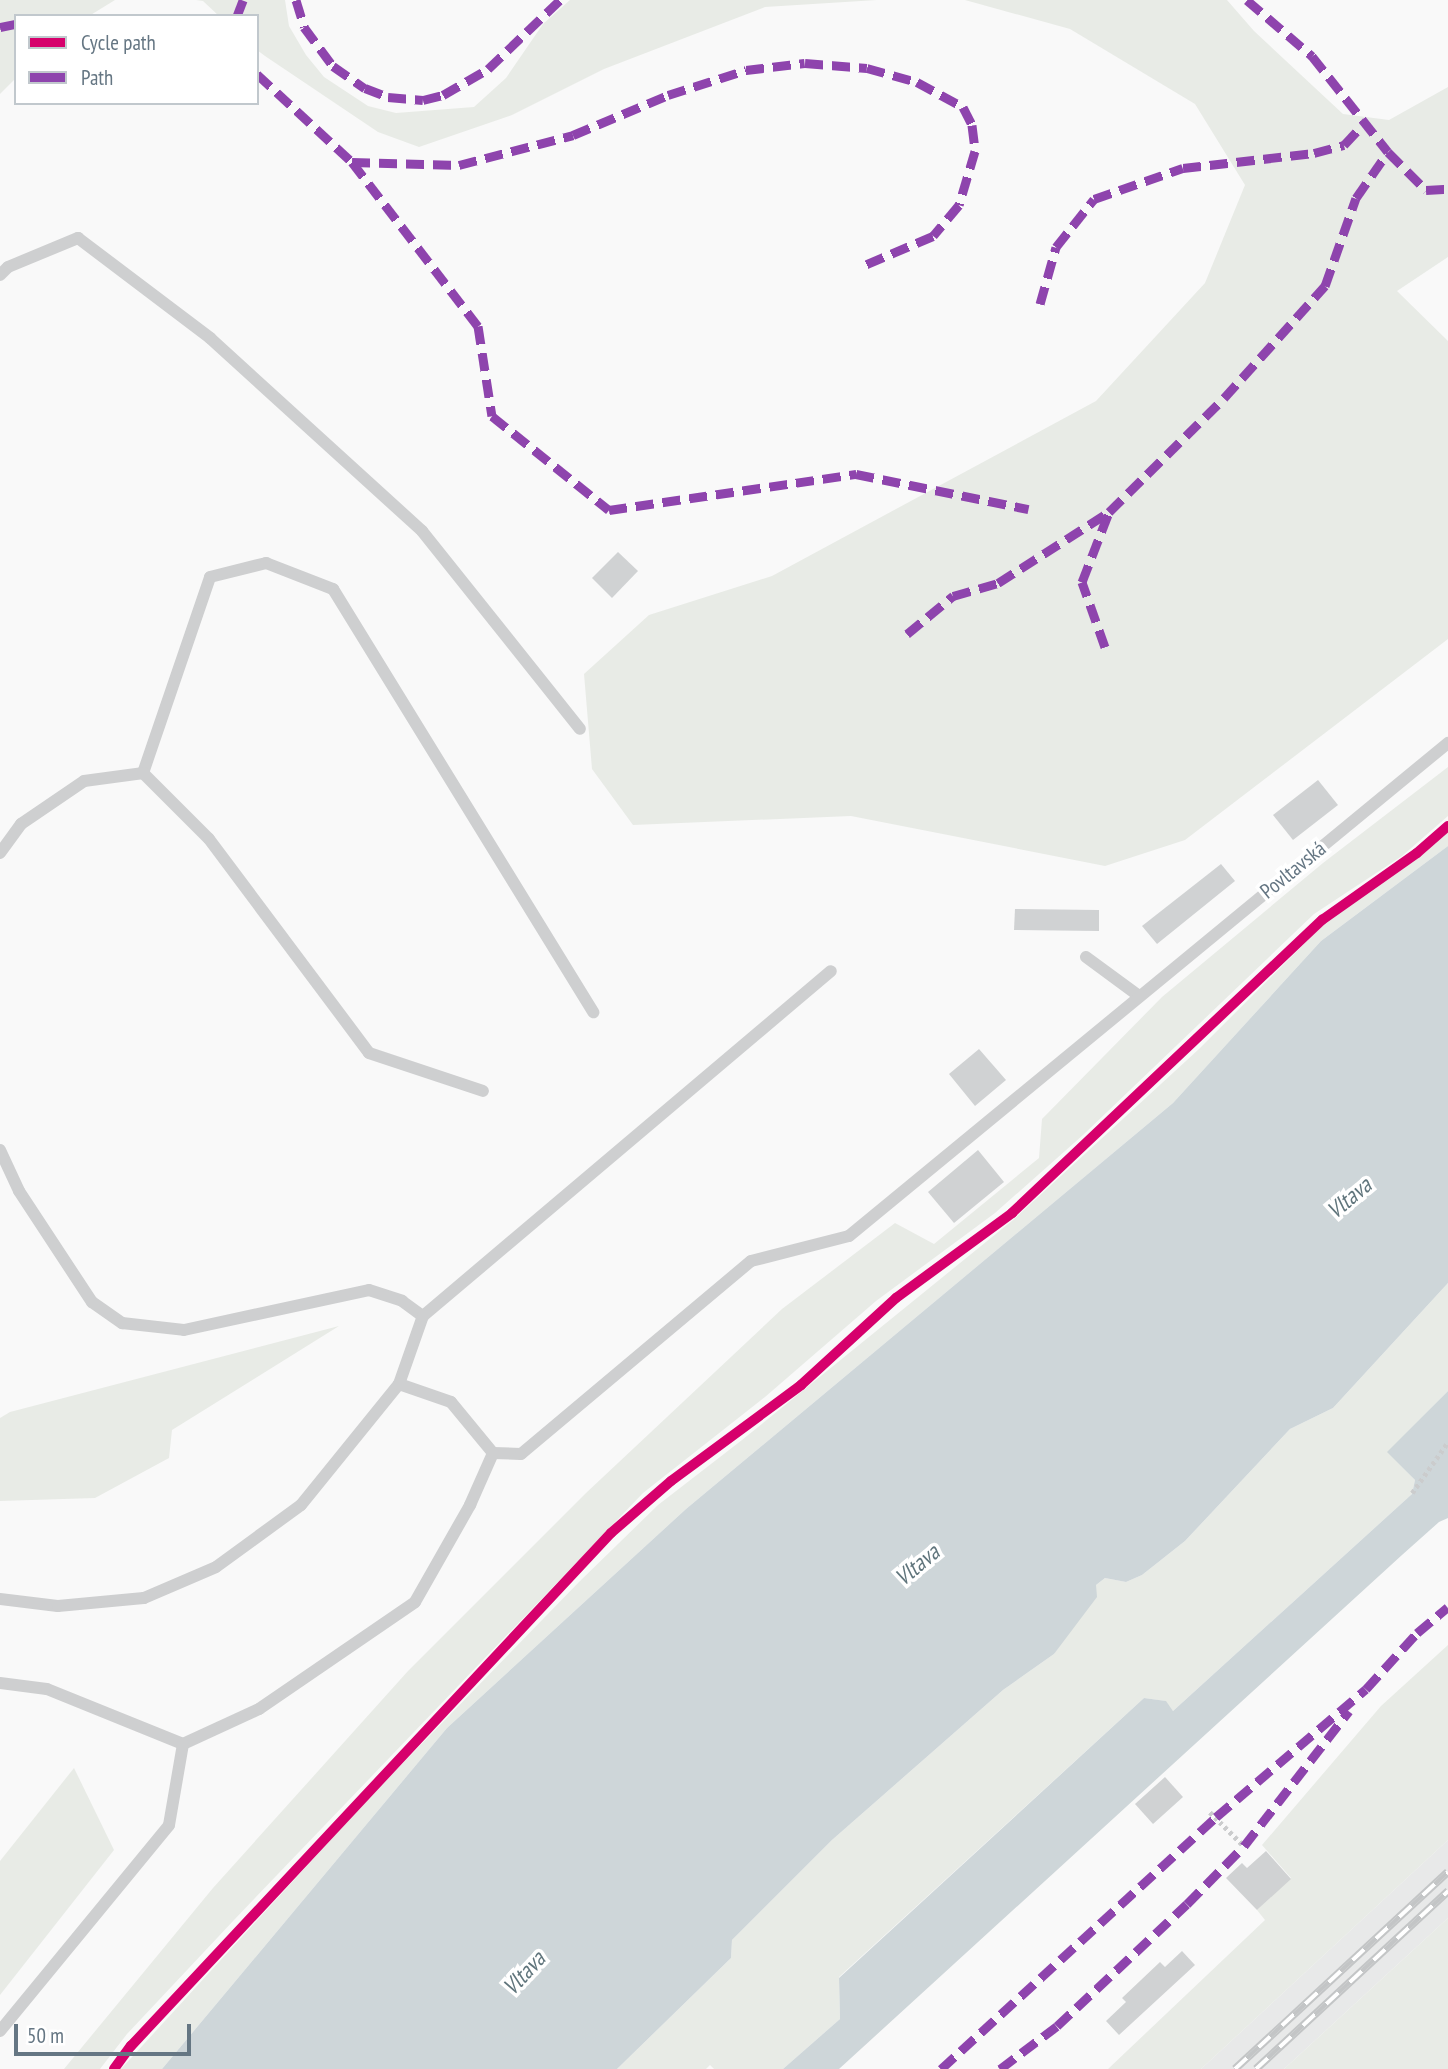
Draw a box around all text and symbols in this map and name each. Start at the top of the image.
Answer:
legend [14,14,259,105]
text: Cycle path [81,29,156,56]
text: Path [81,64,113,91]
street label: Povltavská [1255,836,1331,904]
water label: Vltava [1321,1171,1377,1225]
water label: Vltava [889,1538,945,1592]
water label: Vltava [497,1945,551,2001]
scale bar [18,2010,194,2054]
text: 50 m [27,2022,64,2049]

